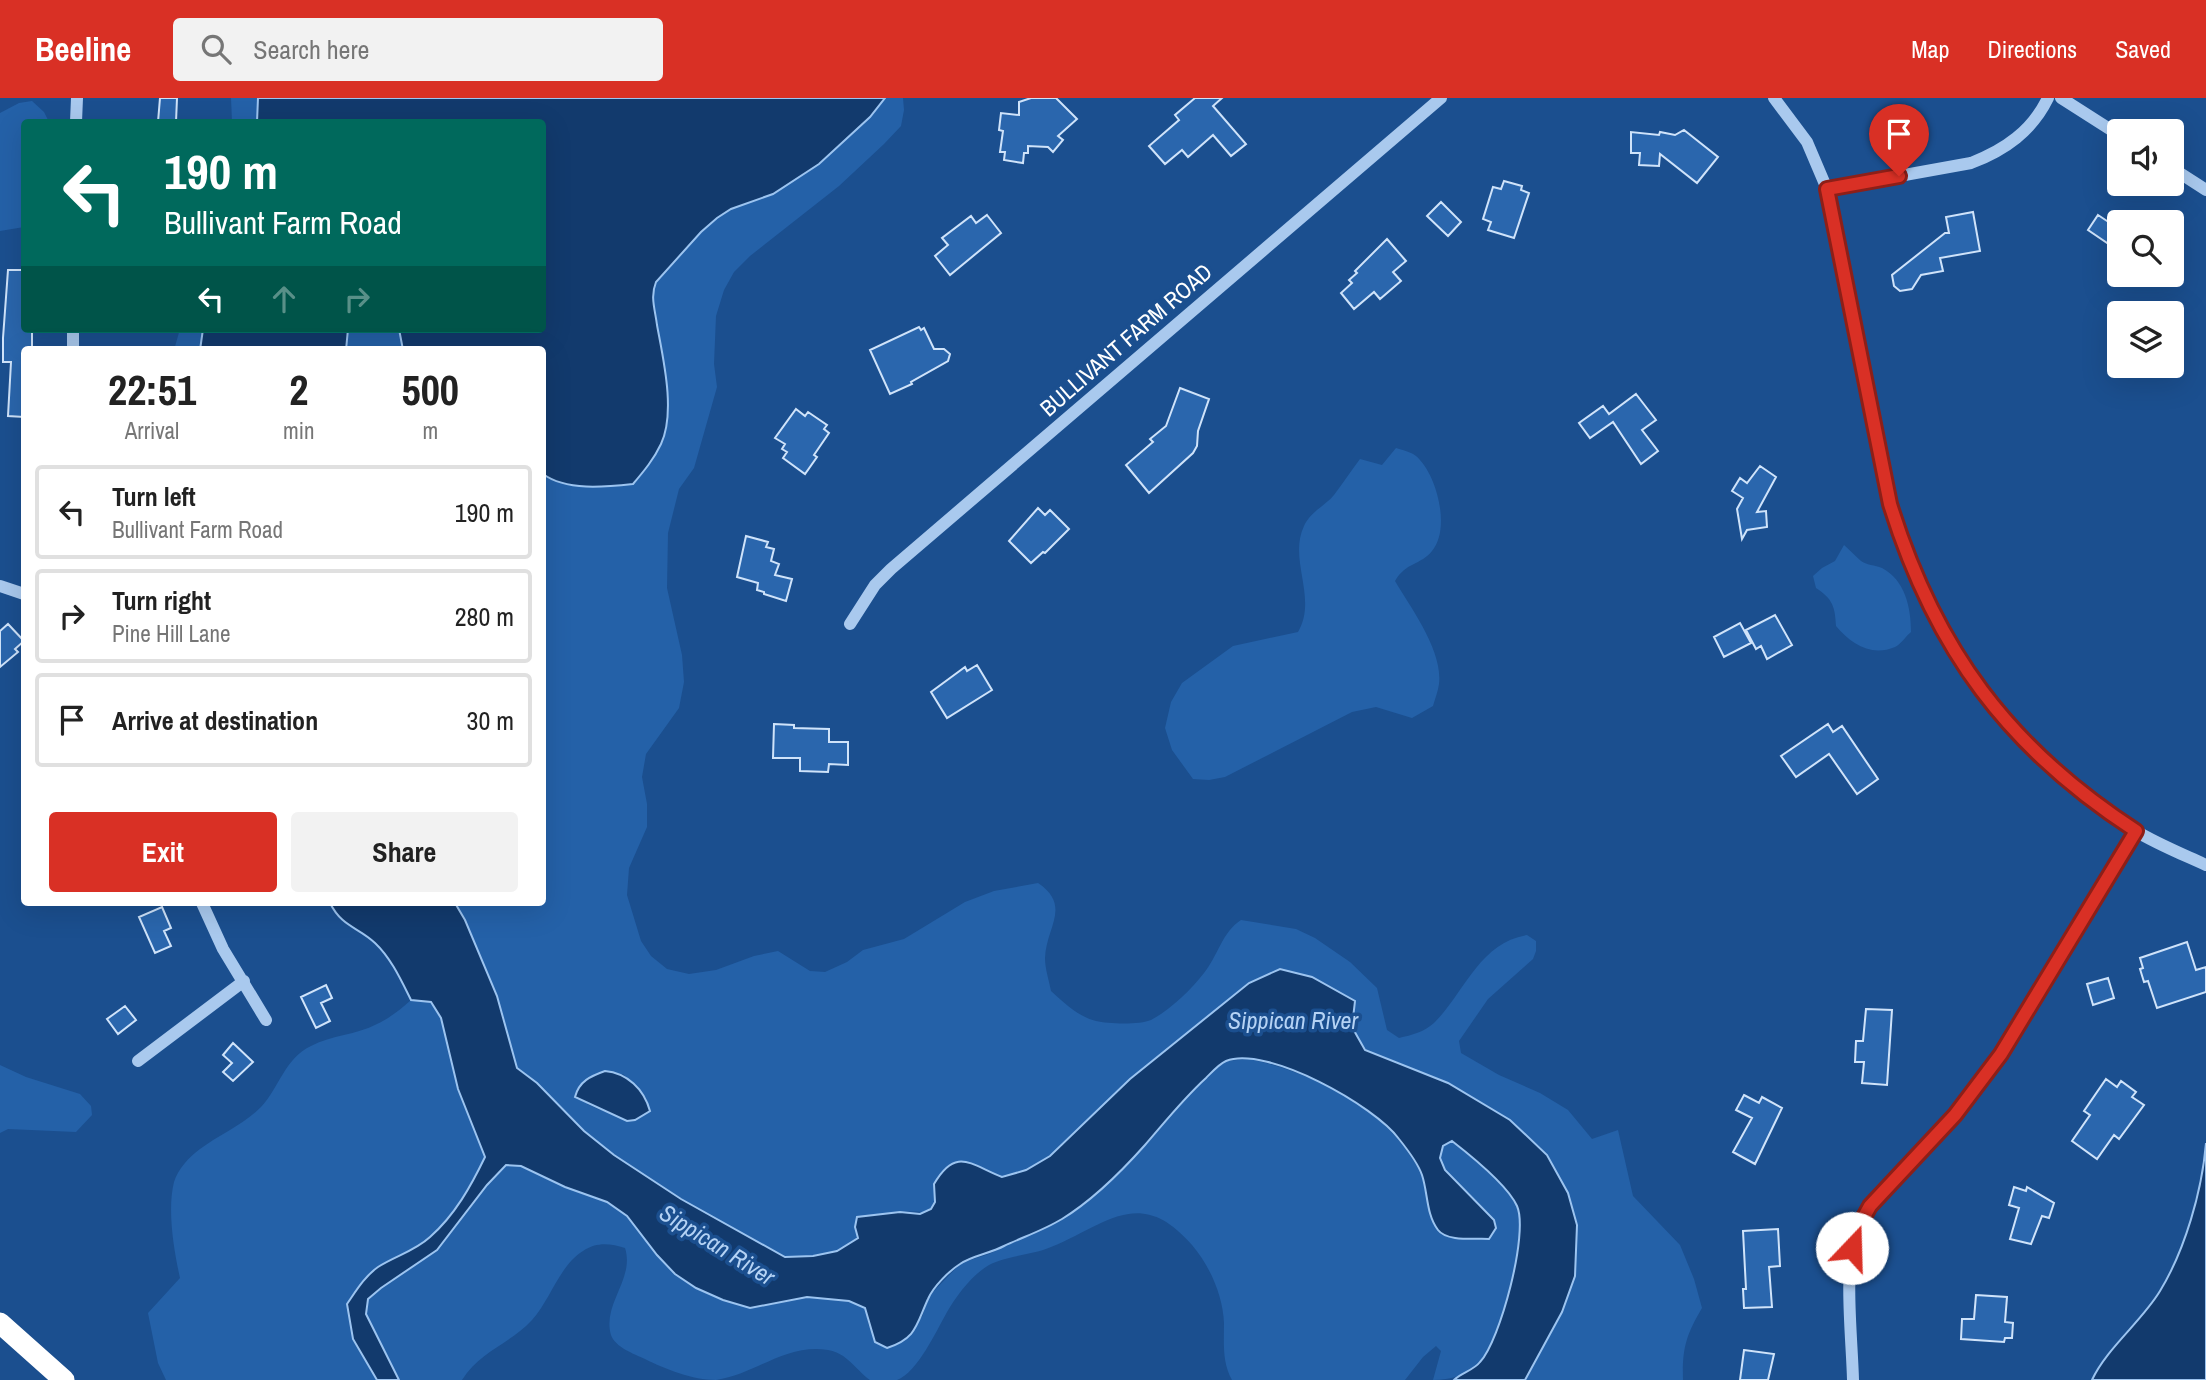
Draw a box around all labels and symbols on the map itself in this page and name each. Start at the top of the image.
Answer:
pin [1869,104,1929,176]
street label: BULLIVANT FARM ROAD [1033,256,1218,423]
water label: Sippican River [1228,1004,1360,1036]
water label: Sippican River [654,1196,782,1293]
position arrow [1815,1211,1889,1285]

